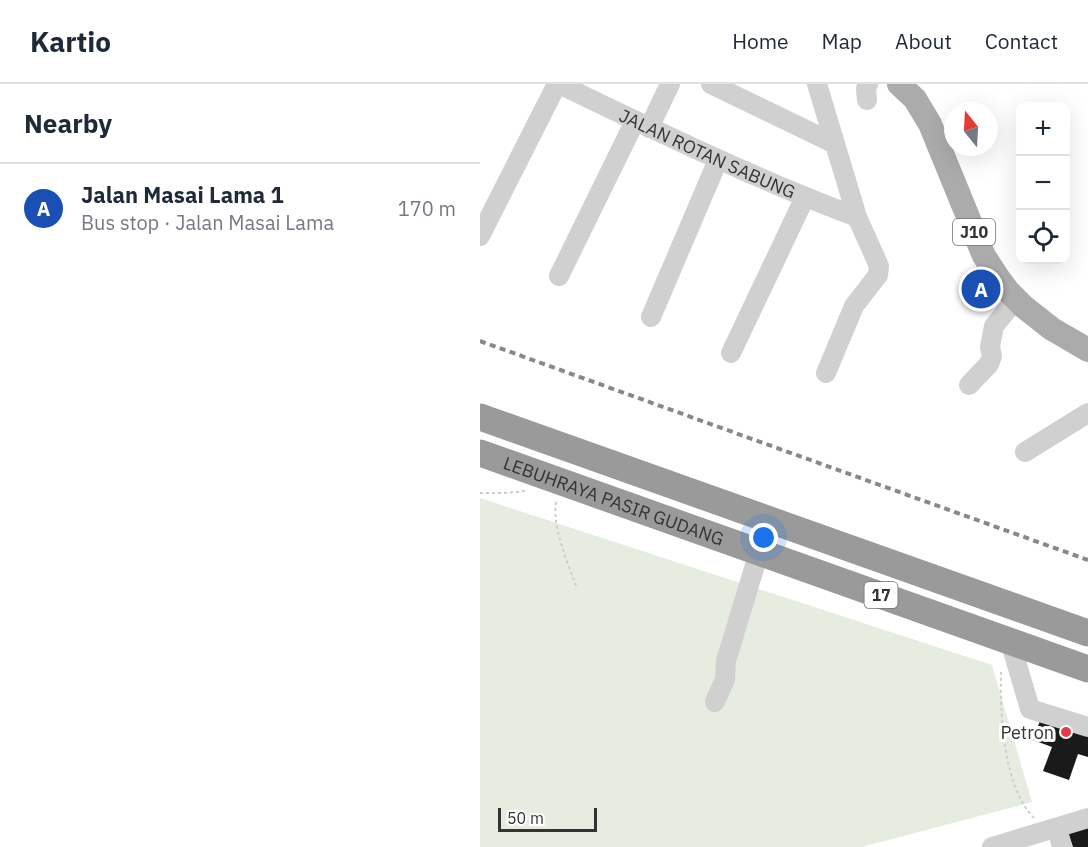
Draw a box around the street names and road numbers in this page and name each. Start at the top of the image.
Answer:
street label: JALAN ROTAN SABUNG [616,103,799,203]
road number: J10 [953,219,995,245]
street label: LEBUHRAYA PASIR GUDANG [500,451,727,550]
road number: 17 [864,582,898,608]

